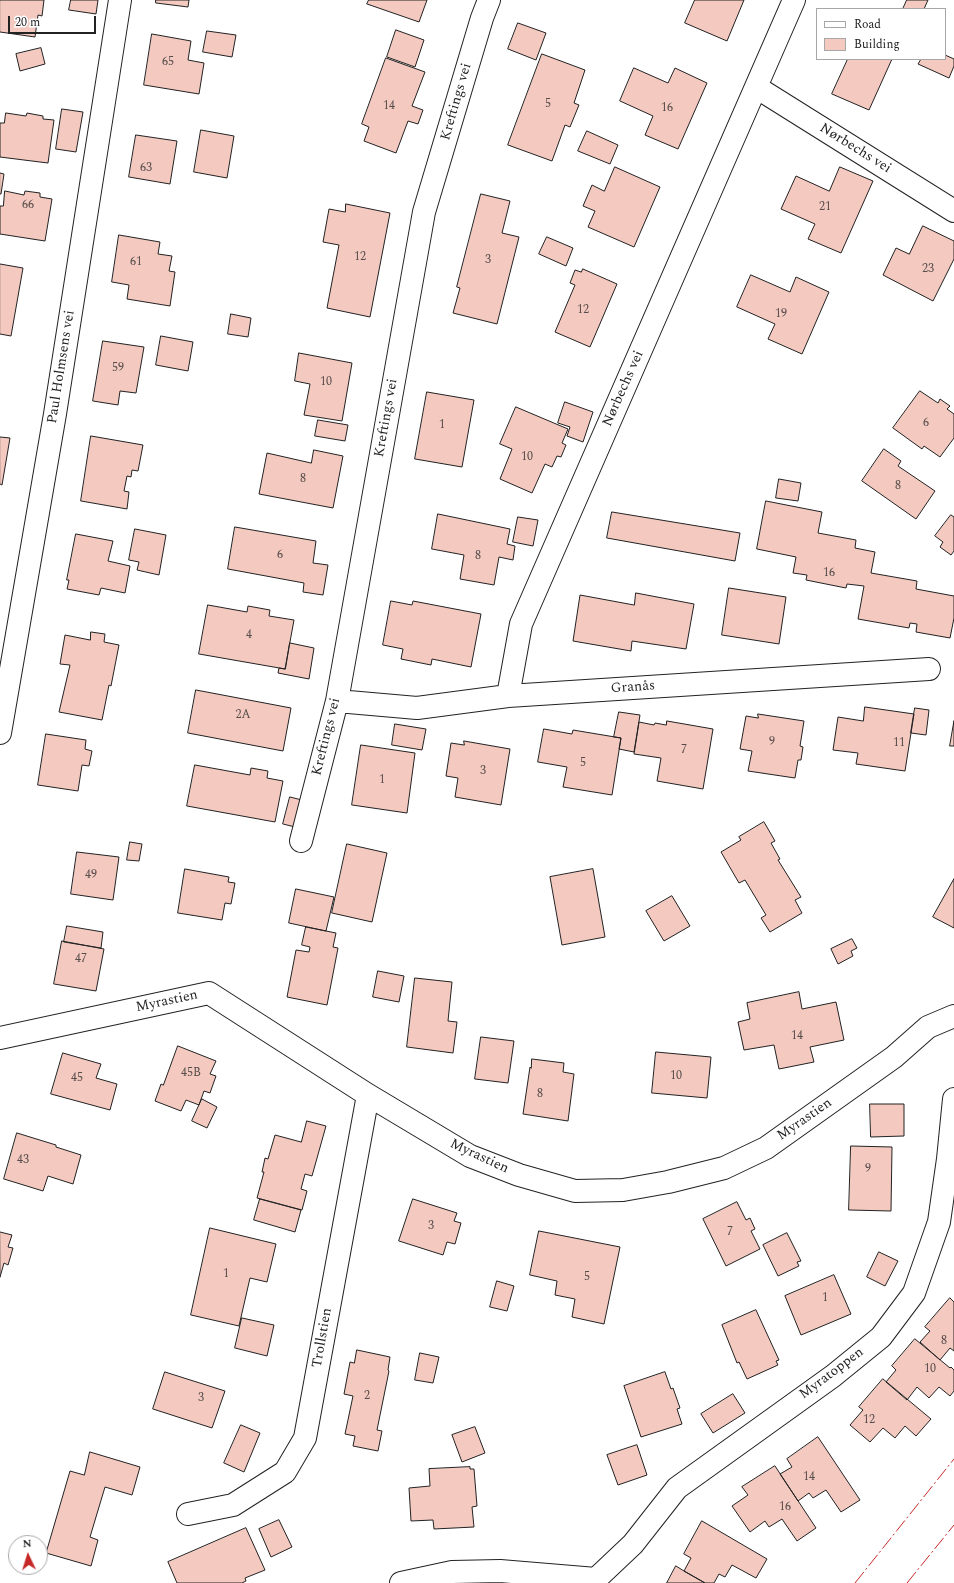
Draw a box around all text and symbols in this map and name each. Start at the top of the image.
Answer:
scale bar [10,8,98,34]
legend [816,8,946,60]
text: 20 m [15,13,40,32]
text: Road [854,15,881,34]
text: Building [854,35,900,54]
house number: 65 [162,56,174,70]
street label: Kreftings vei [438,61,476,143]
house number: 5 [545,98,551,112]
house number: 14 [383,100,395,114]
house number: 16 [661,102,673,116]
street label: Nørbechs vei [816,120,894,178]
house number: 63 [140,162,152,176]
house number: 66 [22,199,34,213]
house number: 21 [819,201,831,215]
house number: 12 [354,251,366,265]
house number: 3 [485,254,491,268]
house number: 61 [130,256,142,270]
house number: 23 [922,263,934,277]
house number: 12 [577,304,589,318]
house number: 19 [775,308,787,322]
street label: Paul Holmsens vei [45,309,79,425]
street label: Nørbechs vei [600,348,648,430]
house number: 59 [112,362,124,376]
house number: 10 [320,376,332,390]
street label: Kreftings vei [372,377,402,459]
house number: 6 [923,417,929,431]
house number: 1 [439,419,445,433]
house number: 10 [521,451,533,465]
house number: 8 [300,473,306,487]
house number: 8 [895,480,901,494]
house number: 6 [277,549,283,563]
house number: 8 [475,550,481,564]
house number: 16 [823,567,835,581]
house number: 4 [246,629,252,643]
street label: Granås [610,678,656,698]
street label: Kreftings vei [309,696,345,778]
house number: 2A [236,709,250,723]
house number: 9 [769,736,775,750]
house number: 11 [893,737,905,751]
house number: 7 [681,744,687,758]
house number: 5 [580,757,586,771]
house number: 3 [480,765,486,779]
house number: 1 [379,774,385,788]
house number: 49 [85,869,97,883]
house number: 47 [75,953,87,967]
street label: Myrastien [135,987,199,1017]
house number: 14 [791,1030,803,1044]
house number: 45B [181,1067,201,1081]
house number: 10 [670,1070,682,1084]
house number: 45 [71,1072,83,1086]
house number: 8 [537,1088,543,1102]
street label: Myrastien [774,1095,836,1145]
street label: Myrastien [447,1136,511,1178]
house number: 43 [17,1154,29,1168]
house number: 9 [865,1163,871,1177]
house number: 3 [428,1220,434,1234]
house number: 7 [727,1226,733,1240]
house number: 1 [223,1268,229,1282]
house number: 5 [584,1271,590,1285]
house number: 1 [822,1292,828,1306]
street label: Trollstien [309,1307,337,1369]
house number: 8 [941,1335,947,1349]
street label: Myratoppen [797,1344,867,1404]
house number: 10 [924,1363,936,1377]
house number: 2 [364,1390,370,1404]
house number: 3 [198,1392,204,1406]
house number: 12 [863,1414,875,1428]
house number: 14 [803,1471,815,1485]
house number: 16 [779,1501,791,1515]
north arrow [8,1535,48,1575]
text: N [22,1535,32,1552]

